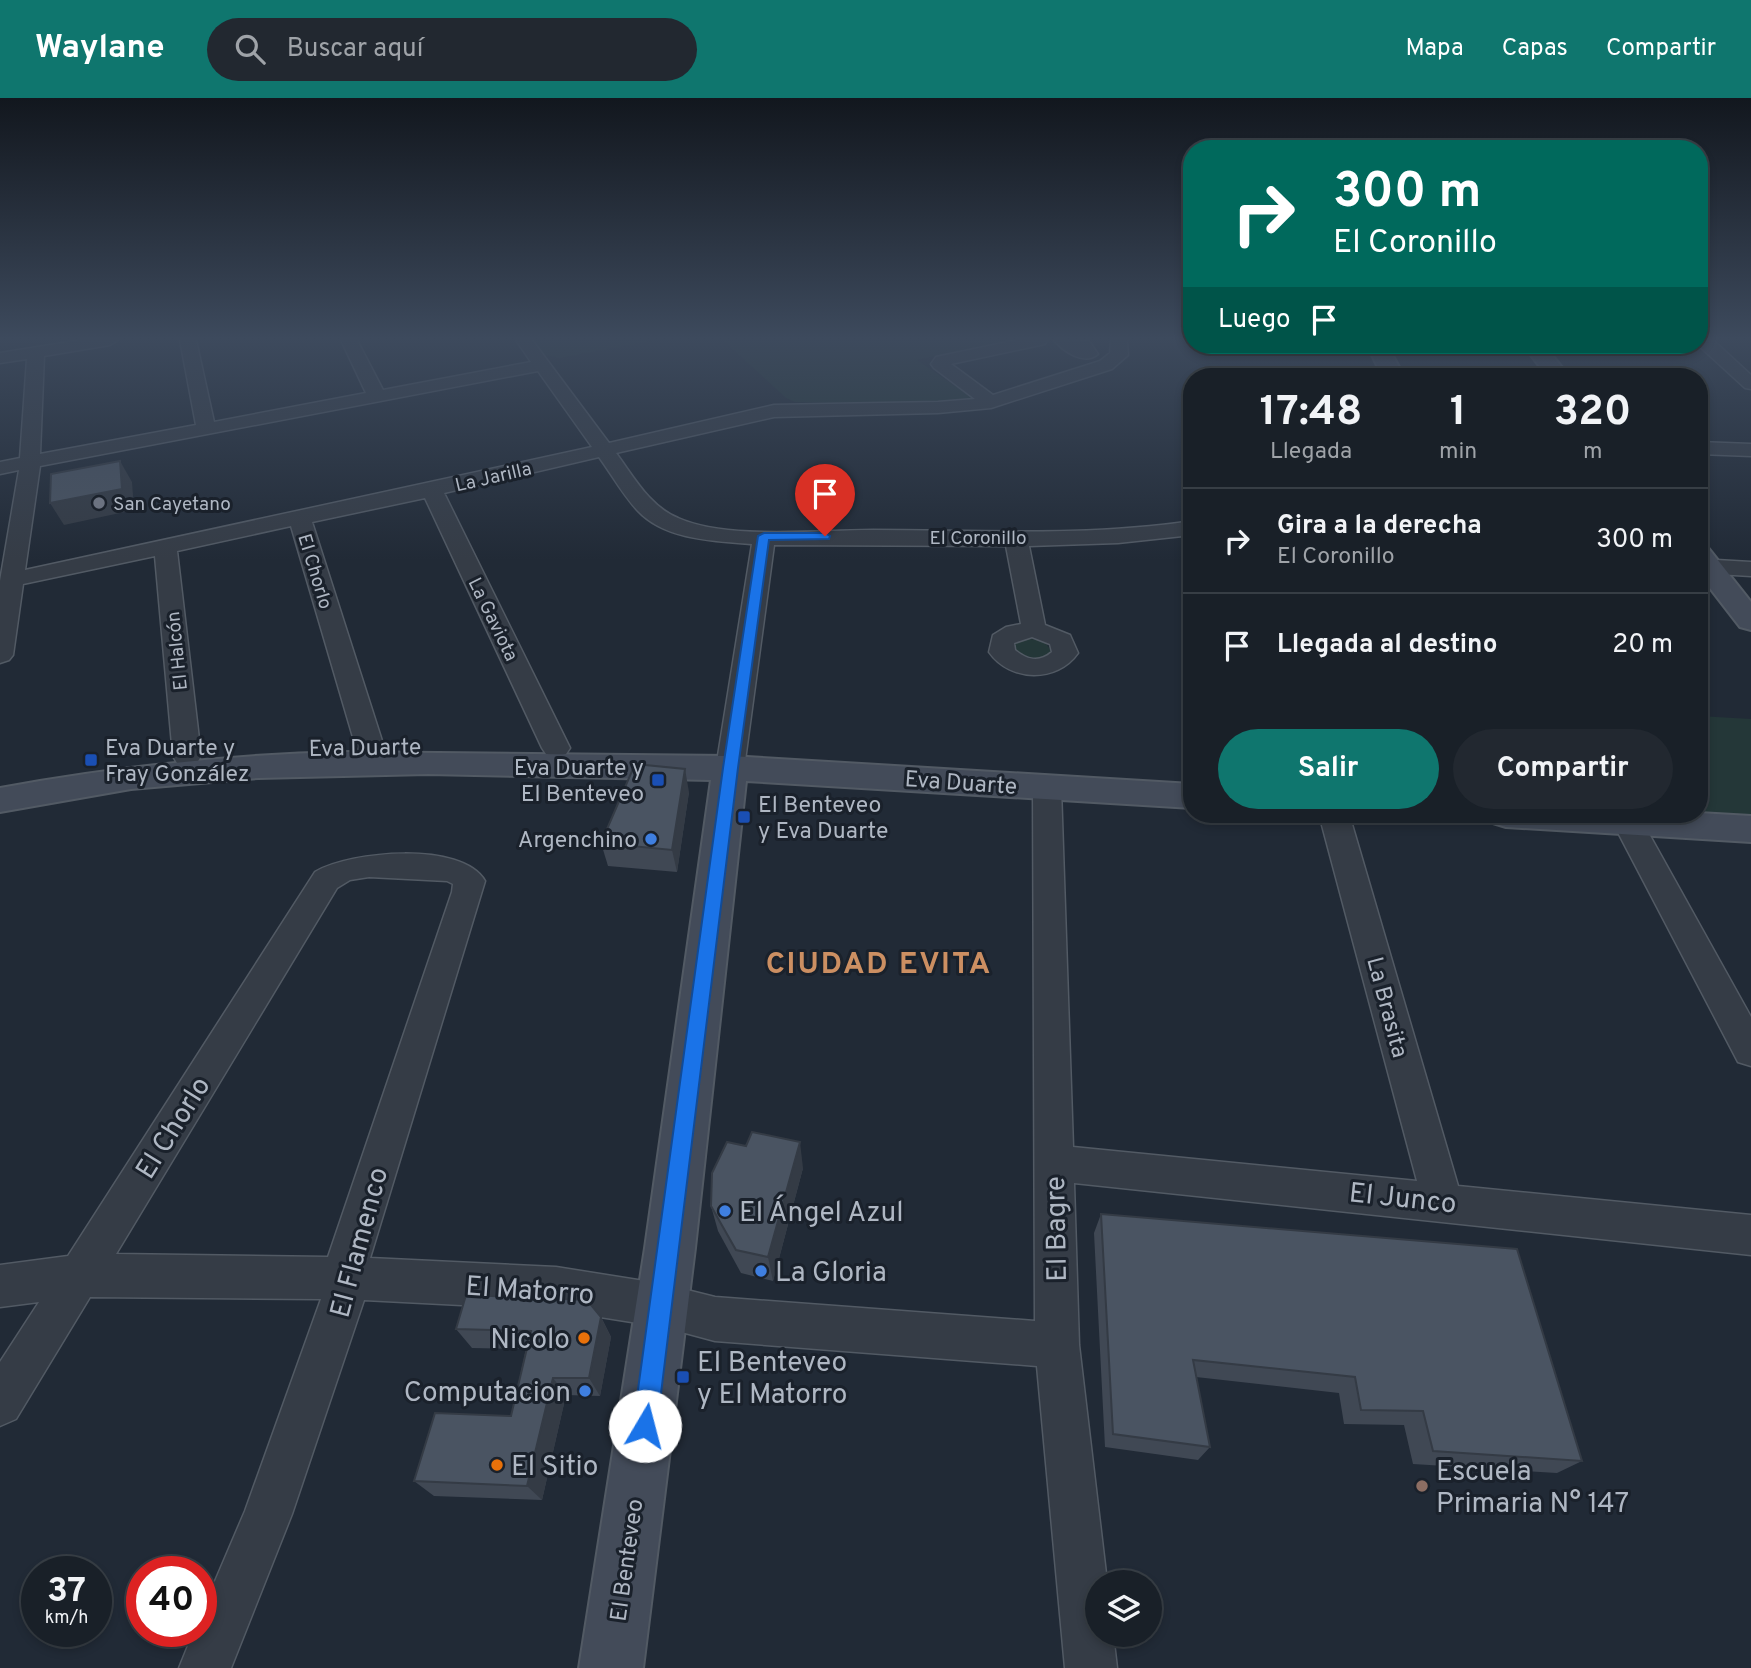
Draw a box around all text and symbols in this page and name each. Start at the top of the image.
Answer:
search box [207,18,697,81]
text: Waylane [35,28,165,70]
icon: search [231,30,269,68]
text: Buscar aquí [287,33,423,66]
text: Mapa [1406,34,1464,64]
text: Capas [1502,34,1568,64]
text: Compartir [1606,34,1716,64]
text: 300 m [1333,163,1481,225]
icon: right [1218,168,1309,259]
text: El Coronillo [1333,224,1497,264]
icon: arrive [1305,301,1343,339]
text: Luego [1218,304,1291,337]
text: 17:48 [1260,387,1362,440]
text: 1 [1450,387,1467,440]
text: 320 [1554,387,1631,440]
text: Llegada [1270,438,1352,467]
text: min [1439,438,1477,467]
text: m [1583,438,1602,467]
street label: La Jarilla [453,458,534,498]
pin [795,464,855,536]
icon: arrive [806,475,844,513]
place label: San Cayetano [113,493,231,517]
marker: San Cayetano [91,495,107,511]
text: Gira a la derecha [1277,510,1482,543]
icon: right [1218,522,1256,560]
text: 300 m [1596,524,1673,557]
street label: El Coronillo [929,527,1027,551]
street label: El Chorlo [291,531,337,612]
text: El Coronillo [1277,543,1395,572]
street label: La Gaviota [462,574,523,666]
street label: El Halcón [162,610,194,692]
icon: arrive [1218,627,1256,665]
text: Llegada al destino [1277,629,1497,662]
text: 20 m [1612,629,1673,662]
button: Salir [1218,729,1439,809]
button: Compartir [1453,729,1673,809]
street label: Eva Duarte [308,734,422,765]
place label: Eva Duarte y Fray González [105,735,249,790]
marker: Eva Duarte y Fray González [83,752,99,768]
place label: Eva Duarte y El Benteveo [514,755,644,810]
street label: Eva Duarte [904,766,1018,803]
marker: Eva Duarte y El Benteveo [650,772,666,788]
place label: El Benteveo y Eva Duarte [758,792,888,847]
marker: El Benteveo y Eva Duarte [736,809,752,825]
place label: Argenchino [518,827,637,856]
marker: Argenchino [643,831,659,847]
district label: CIUDAD EVITA [766,947,992,984]
street label: La Brasita [1358,954,1413,1061]
street label: El Chorlo [129,1071,220,1187]
street label: El Flamenco [324,1164,398,1322]
street label: El Bagre [1039,1176,1077,1282]
street label: El Junco [1347,1176,1458,1224]
place label: El Ángel Azul [739,1194,904,1232]
marker: El Ángel Azul [717,1203,733,1219]
place label: La Gloria [775,1256,887,1292]
marker: La Gloria [753,1263,769,1279]
street label: El Matorro [464,1270,595,1314]
place label: Nicolo [490,1323,570,1359]
marker: Nicolo [576,1330,592,1346]
place label: El Benteveo y El Matorro [697,1346,847,1414]
marker: El Benteveo y El Matorro [675,1369,691,1385]
place label: Computacion [404,1376,571,1412]
marker: Computacion [577,1383,593,1399]
position arrow [608,1389,682,1463]
place label: El Sitio [511,1450,598,1486]
place label: Escuela Primaria N° 147 [1436,1455,1629,1523]
marker: El Sitio [489,1457,505,1473]
marker: Escuela Primaria N° 147 [1414,1478,1430,1494]
street label: El Benteveo [606,1497,651,1623]
speed limit sign: 40 [126,1556,217,1647]
text: 37 [47,1570,86,1614]
map controls [1085,1570,1162,1647]
button: layers [1085,1570,1162,1647]
text: km/h [45,1607,88,1630]

